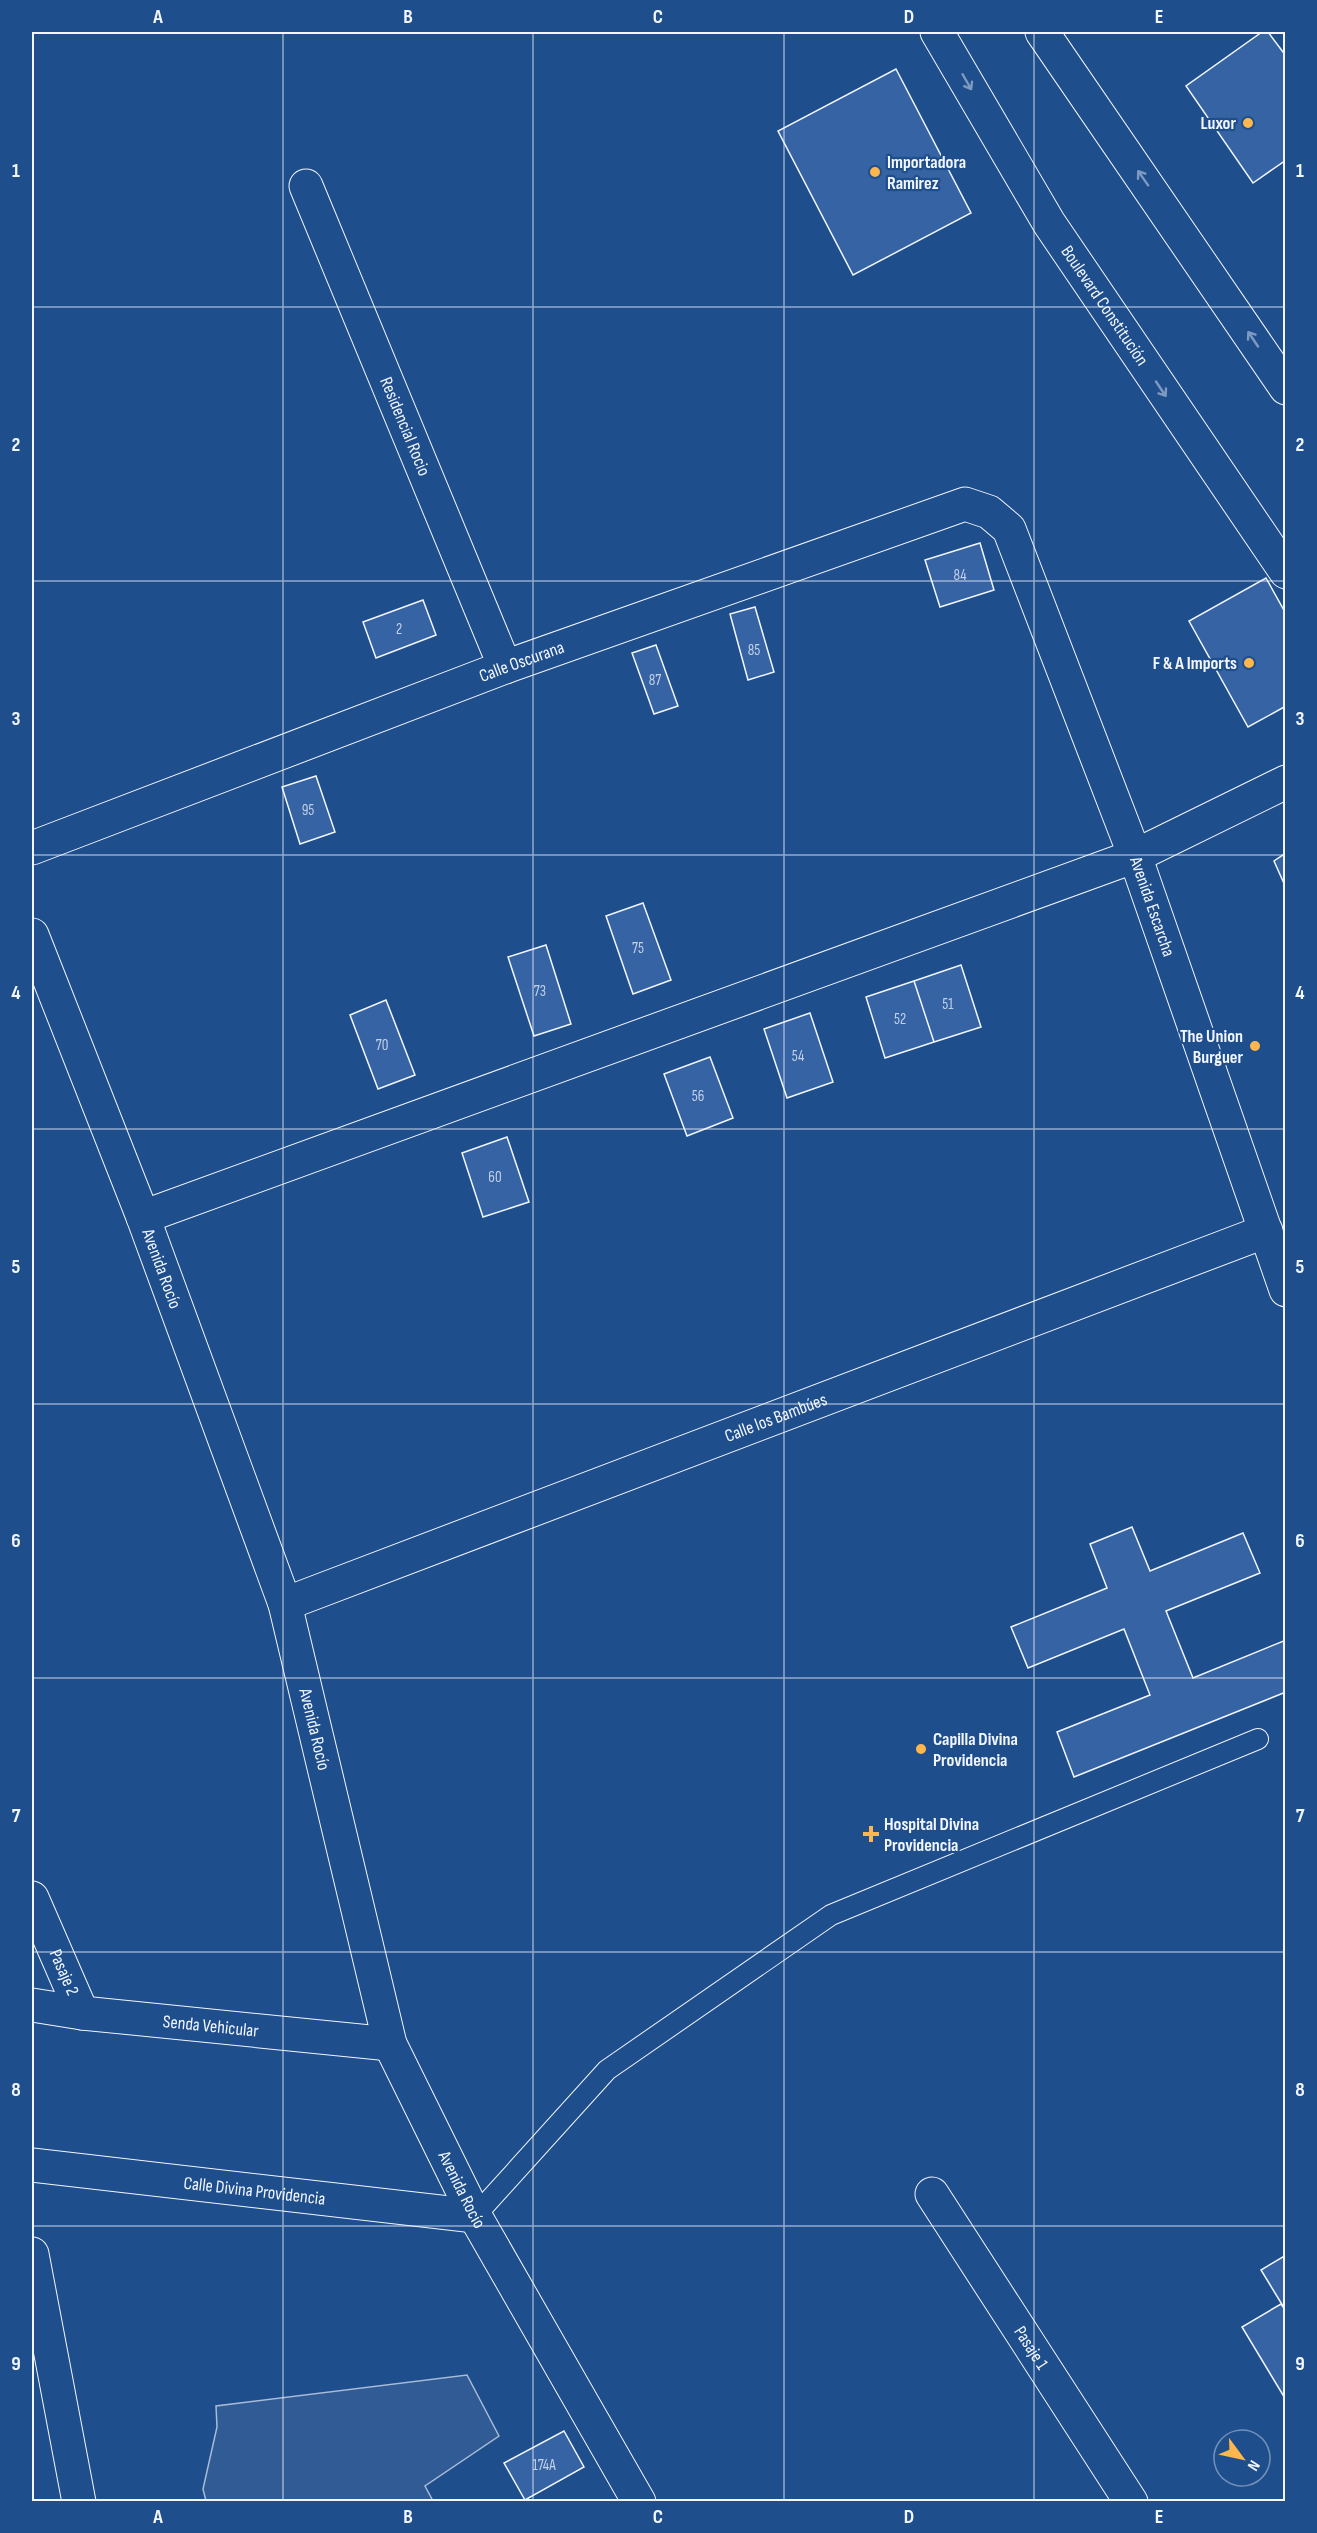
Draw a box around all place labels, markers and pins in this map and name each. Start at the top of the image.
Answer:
place label: Luxor [1200,113,1236,134]
marker: Luxor [1241,116,1255,130]
place label: Importadora Ramirez [887,152,966,194]
marker: Importadora Ramirez [868,165,882,179]
place label: F & A Imports [1153,653,1237,674]
marker: F & A Imports [1242,656,1256,670]
place label: The Union Burguer [1180,1026,1243,1068]
marker: The Union Burguer [1248,1039,1262,1053]
place label: Capilla Divina Providencia [933,1729,1018,1771]
marker: Capilla Divina Providencia [914,1742,928,1756]
place label: Hospital Divina Providencia [884,1814,979,1856]
marker: Hospital Divina Providencia [862,1825,880,1843]

